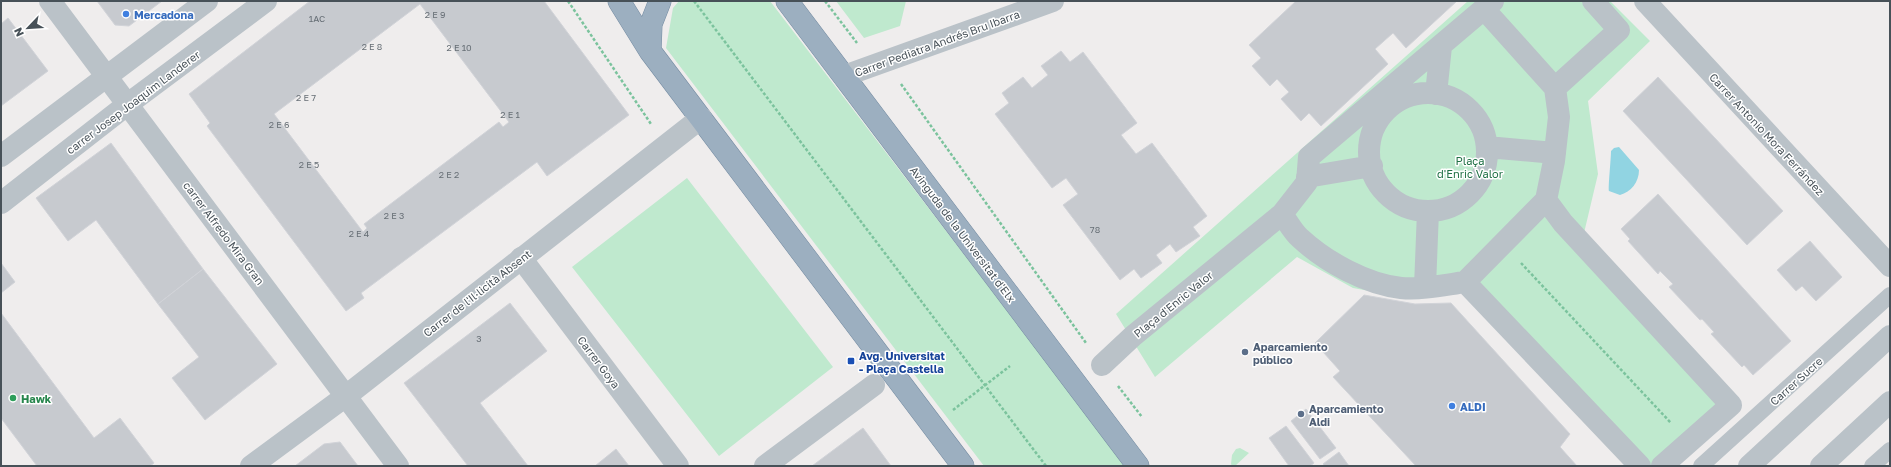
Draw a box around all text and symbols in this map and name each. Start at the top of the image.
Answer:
street label: Carrer Pediatra Andrés Bru Ibarra [853,7,1021,79]
north arrow [8,8,48,48]
place label: Mercadona [134,8,194,21]
marker: Mercadona [121,9,131,19]
house number: 2 E 9 [425,9,445,20]
house number: 1AC [309,13,325,24]
text: N [11,26,26,39]
house number: 2 E 8 [362,41,382,52]
house number: 2 E 10 [446,42,472,53]
street label: carrer Josep Joaquim Landerer [64,47,203,156]
street label: Carrer Antonio Mora Ferrández [1707,70,1827,198]
house number: 2 E 7 [296,92,316,103]
house number: 2 E 1 [500,109,520,120]
house number: 2 E 6 [269,119,289,130]
park label: Plaça d'Enric Valor [1437,154,1504,180]
house number: 2 E 5 [299,159,319,170]
street label: Avinguda de la Universitat d'Elx [908,164,1018,304]
house number: 2 E 2 [439,169,459,180]
street label: carrer Alfredo Mira Gran [181,179,267,287]
house number: 2 E 3 [384,210,404,221]
house number: 78 [1090,224,1100,235]
house number: 2 E 4 [349,228,370,239]
street label: Carrer de l'Il·licità Absent [420,247,534,339]
street label: Plaça d'Enric Valor [1131,268,1216,340]
house number: 3 [476,333,482,344]
street label: Carrer Goya [575,333,623,391]
place label: Aparcamiento público [1253,340,1328,366]
marker: Aparcamiento público [1240,347,1250,357]
place label: Avg. Universitat - Plaça Castella [859,349,945,375]
street label: Carrer Sucre [1767,354,1825,408]
marker: Avg. Universitat - Plaça Castella [846,356,856,366]
place label: Hawk [21,392,52,405]
marker: Hawk [8,393,18,403]
place label: ALDI [1460,400,1486,413]
marker: ALDI [1447,401,1457,411]
place label: Aparcamiento Aldi [1309,402,1384,428]
marker: Aparcamiento Aldi [1296,409,1306,419]

